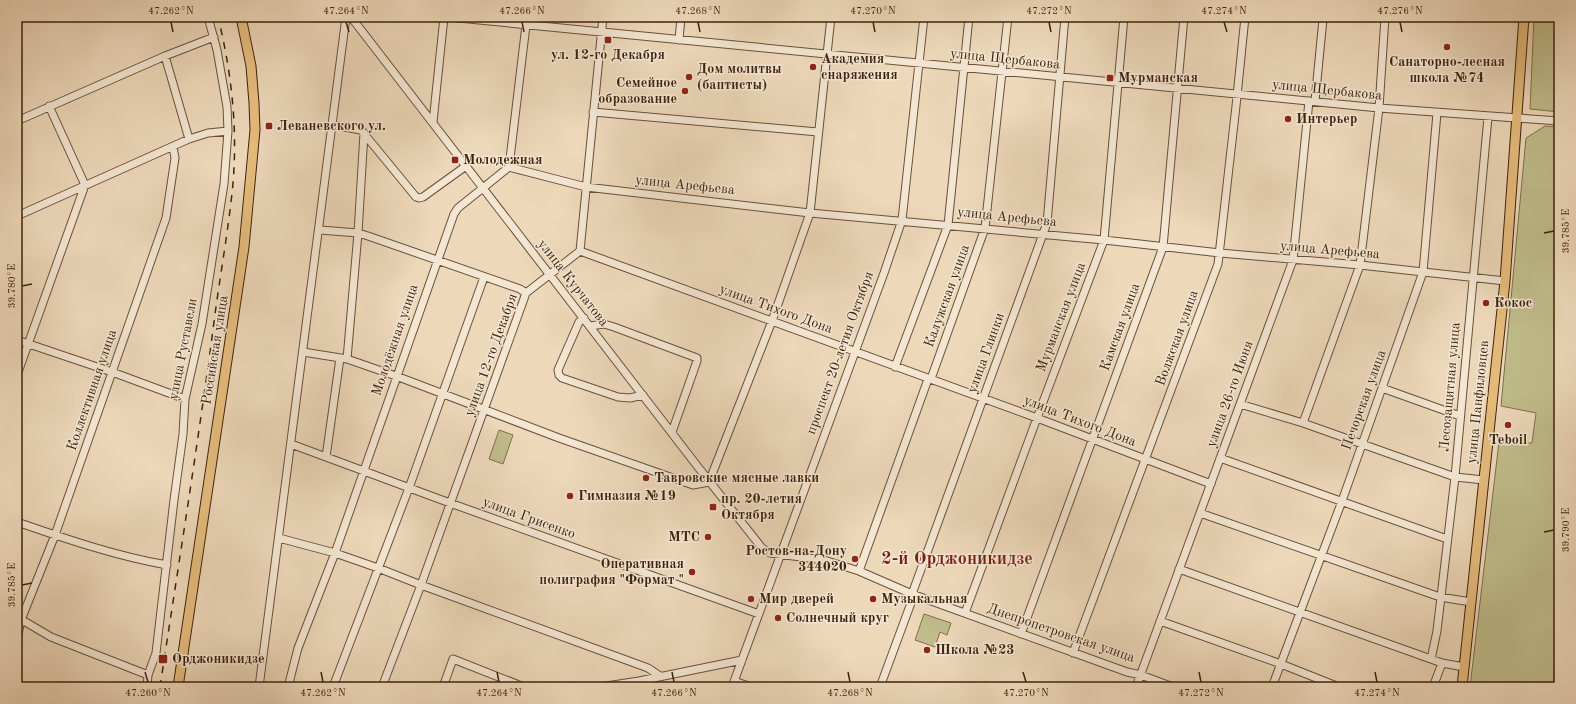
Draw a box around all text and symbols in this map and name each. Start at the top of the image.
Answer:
text: 47.262°N [148,6,194,16]
text: 47.264°N [323,6,369,16]
text: 47.266°N [499,6,545,16]
text: 47.268°N [675,6,721,16]
text: 47.270°N [850,6,896,16]
text: 47.272°N [1026,6,1072,16]
text: 47.274°N [1201,6,1247,16]
text: 47.276°N [1377,6,1423,16]
marker: ул. 12-го Декабря [603,35,613,45]
marker: Санаторно-лесная школа №74 [1442,42,1452,52]
street label: улица Щербакова [949,46,1061,72]
place label: ул. 12-го Декабря [551,48,665,62]
place label: Академия снаряжения [821,52,898,82]
place label: Санаторно-лесная школа №74 [1389,55,1505,85]
place label: Дом молитвы (баптисты) [697,62,782,92]
marker: Академия снаряжения [808,62,818,72]
place label: Мурманская [1118,71,1198,85]
marker: Дом молитвы (баптисты) [684,72,694,82]
marker: Мурманская [1105,73,1115,83]
place label: Семейное образование [598,76,677,106]
street label: улица Щербакова [1271,77,1383,103]
marker: Семейное образование [680,86,690,96]
place label: Интерьер [1296,112,1358,126]
marker: Интерьер [1283,114,1293,124]
place label: Леваневского ул. [277,119,386,133]
marker: Леваневского ул. [264,121,274,131]
place label: Молодежная [463,153,542,167]
marker: Молодежная [450,155,460,165]
street label: улица Арефьева [634,173,736,198]
street label: улица Арефьева [956,205,1058,230]
text: 39.785°E [1561,209,1571,253]
street label: улица Курчатова [535,237,611,329]
street label: улица Арефьева [1279,239,1381,262]
street label: Калужская улица [922,243,972,349]
street label: Мурманская улица [1034,260,1088,374]
text: 39.780°E [7,264,17,308]
street label: проспект 20-летия Октября [804,270,876,436]
street label: Камская улица [1098,281,1142,373]
street label: Молодёжная улица [369,282,421,398]
street label: улица Тихого Дона [718,282,835,336]
street label: Волжская улица [1153,288,1201,388]
street label: улица 12-го Декабря [462,292,520,418]
street label: Российская улица [199,294,231,405]
place label: Кокос [1494,296,1532,310]
street label: улица Руставели [166,297,200,401]
marker: Кокос [1481,298,1491,308]
street label: улица Глинки [965,311,1007,395]
street label: Лесозащитная улица [1437,322,1463,452]
street label: Коллективная улица [65,328,119,452]
street label: улица 26-го Июня [1204,339,1256,449]
street label: улица Панфиловцев [1465,339,1492,464]
street label: Печорская улица [1339,348,1389,452]
street label: улица Тихого Дона [1022,393,1138,449]
marker: Teboil [1503,420,1513,430]
place label: Teboil [1489,433,1527,447]
place label: Тавровские мясные лавки [654,471,819,485]
marker: Тавровские мясные лавки [641,473,651,483]
place label: Гимназия №19 [578,489,676,503]
marker: Гимназия №19 [565,491,575,501]
place label: пр. 20-летия Октября [721,492,802,522]
street label: улица Грисенко [481,495,577,541]
marker: пр. 20-летия Октября [708,502,718,512]
text: 39.790°E [1561,508,1571,552]
place label: МТС [668,530,700,544]
marker: МТС [703,532,713,542]
place label: Ростов-на-Дону 344020 [745,544,847,574]
district label: 2-й Орджоникидзе [881,550,1033,568]
marker: Ростов-на-Дону 344020 [850,554,860,564]
place label: Оперативная полиграфия "Формат " [539,557,684,588]
text: 39.785°E [7,563,17,607]
marker: Оперативная полиграфия "Формат " [687,567,697,577]
place label: Мир дверей [759,592,834,606]
place label: Музыкальная [881,592,968,606]
marker: Мир дверей [746,594,756,604]
marker: Музыкальная [868,594,878,604]
street label: Днепропетровская улица [985,601,1137,665]
place label: Солнечный круг [786,611,889,625]
marker: Солнечный круг [773,613,783,623]
place label: Школа №23 [935,643,1014,657]
marker: Школа №23 [922,645,932,655]
place label: Орджоникидзе [172,652,265,666]
marker: Орджоникидзе [157,653,169,665]
text: 47.260°N [125,688,171,698]
text: 47.262°N [300,688,346,698]
text: 47.264°N [476,688,522,698]
text: 47.266°N [651,688,697,698]
text: 47.268°N [827,688,873,698]
text: 47.270°N [1003,688,1049,698]
text: 47.272°N [1178,688,1224,698]
text: 47.274°N [1354,688,1400,698]

